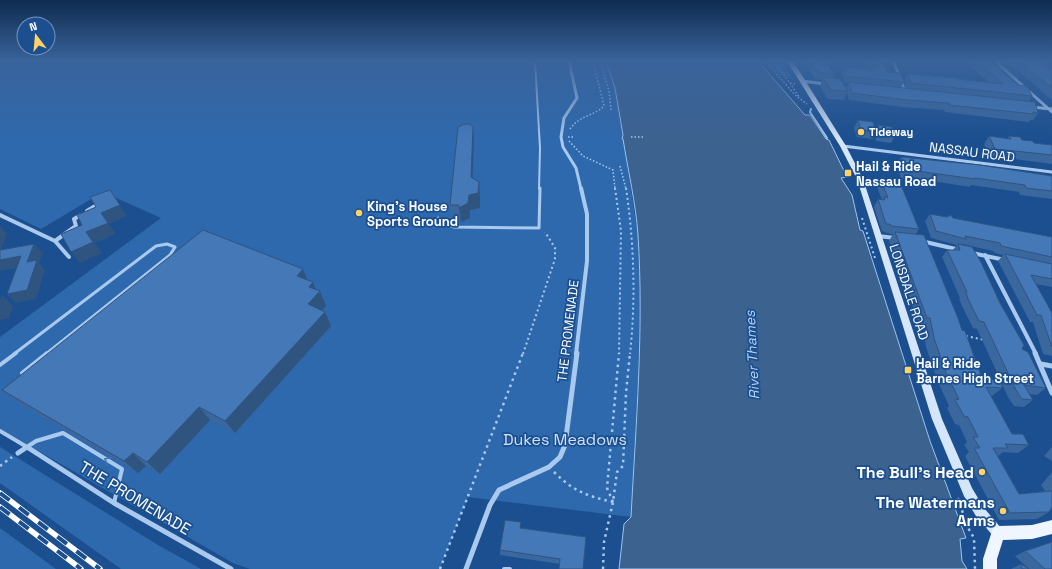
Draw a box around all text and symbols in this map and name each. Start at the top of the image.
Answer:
north arrow [16,16,56,56]
text: N [28,19,39,34]
place label: Tideway [869,125,913,139]
marker: Tideway [856,127,866,137]
street label: NASSAU ROAD [928,138,1016,166]
place label: Hail & Ride Nassau Road [856,158,936,190]
marker: Hail & Ride Nassau Road [843,168,853,178]
place label: King's House Sports Ground [367,198,458,230]
marker: King's House Sports Ground [354,208,364,218]
street label: LONSDALE ROAD [885,242,933,342]
street label: THE PROMENADE [553,279,583,383]
water label: River Thames [741,310,763,400]
place label: Hail & Ride Barnes High Street [916,355,1034,387]
marker: Hail & Ride Barnes High Street [903,365,913,375]
park label: Dukes Meadows [503,429,627,450]
street label: THE PROMENADE [75,456,195,540]
one-way arrow [104,457,111,464]
place label: The Bull's Head [856,462,974,483]
marker: The Bull's Head [977,467,987,477]
place label: The Watermans Arms [876,492,995,531]
marker: The Watermans Arms [998,506,1008,516]

